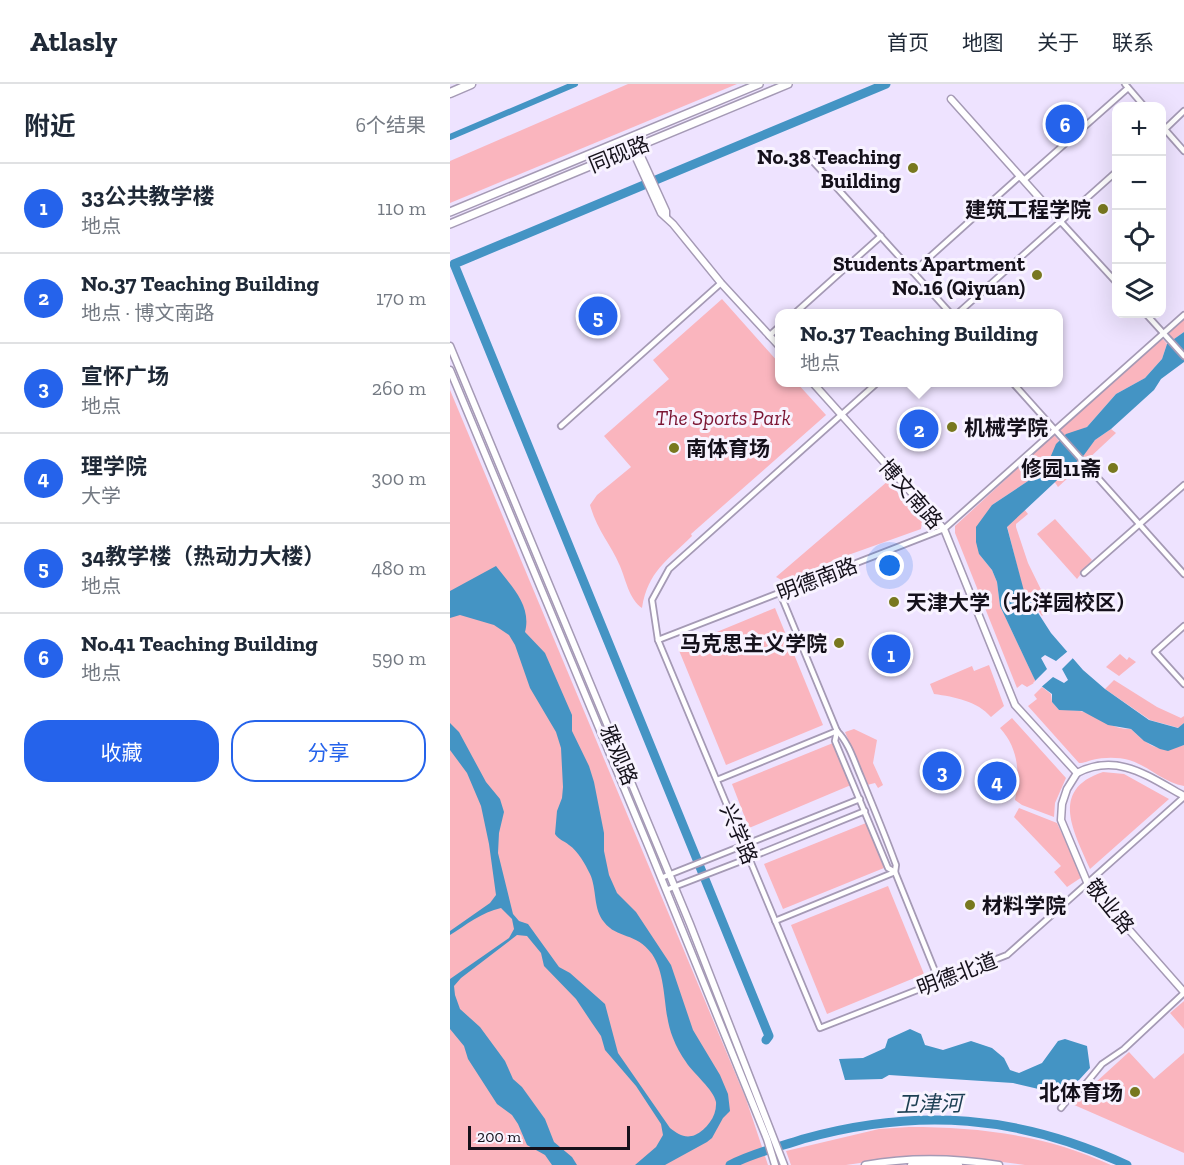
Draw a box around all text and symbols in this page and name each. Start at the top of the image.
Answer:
text: Atlasly [30,25,117,58]
text: 首页 [887,30,929,55]
text: 地图 [962,30,1004,55]
text: 关于 [1037,30,1079,55]
text: 联系 [1112,30,1154,55]
pin: 6 [1046,102,1084,147]
map controls [1112,102,1166,318]
button: + [1112,102,1166,156]
text: 附近 [24,110,76,142]
text: 6个结果 [355,113,426,137]
street label: 同砚路 [585,131,653,177]
place label: No.38 Teaching Building [757,144,901,193]
button: − [1112,156,1166,210]
marker: No.38 Teaching Building [906,161,920,175]
text: 33公共教学楼 [81,183,214,210]
text: 1 [39,196,48,220]
text: 110 m [377,196,426,220]
place label: 建筑工程学院 [965,197,1091,222]
marker: 建筑工程学院 [1096,202,1110,216]
button: locate [1112,210,1166,264]
text: 地点 [81,214,121,238]
place label: Students Apartment No.16 (Qiyuan) [833,251,1026,300]
button: layers [1112,264,1166,318]
marker: Students Apartment No.16 (Qiyuan) [1030,268,1044,282]
text: No.37 Teaching Building [81,270,319,297]
text: 2 [38,286,49,310]
text: 170 m [376,286,426,310]
pin: 5 [578,294,618,338]
text: 地点 · 博文南路 [81,301,214,325]
popup [775,309,1063,387]
text: No.37 Teaching Building [800,320,1038,347]
text: 地点 [800,351,840,375]
text: 宣怀广场 [81,363,169,390]
text: 3 [38,376,49,400]
text: 260 m [372,376,426,400]
text: 地点 [81,394,121,418]
park label: The Sports Park [655,405,791,430]
pin: 2 [900,406,938,452]
place label: 机械学院 [964,415,1048,440]
marker: 机械学院 [945,420,959,434]
place label: 南体育场 [686,436,770,461]
marker: 南体育场 [667,441,681,455]
text: 理学院 [81,453,147,480]
street label: 博文南路 [874,454,948,534]
place label: 修园11斋 [1021,456,1101,481]
marker: 修园11斋 [1106,461,1120,475]
text: 4 [38,466,49,490]
text: 300 m [371,466,426,490]
text: 大学 [81,484,121,508]
text: 34教学楼（热动力大楼） [81,543,325,570]
your location [875,551,904,580]
street label: 明德南路 [773,552,861,606]
text: 5 [38,556,49,580]
text: 480 m [371,556,426,580]
text: 地点 [81,574,121,598]
place label: 天津大学（北洋园校区） [906,590,1137,615]
marker: 天津大学（北洋园校区） [887,595,901,609]
text: No.41 Teaching Building [81,630,318,657]
place label: 马克思主义学院 [680,631,827,656]
pin: 1 [872,632,910,676]
marker: 马克思主义学院 [832,636,846,650]
text: 6 [38,646,49,670]
text: 590 m [372,646,426,670]
text: 地点 [81,661,121,685]
button: 收藏 [24,720,219,782]
button: 分享 [231,720,426,782]
street label: 雅观路 [595,721,643,789]
pin: 3 [922,748,962,794]
pin: 4 [978,758,1016,804]
street label: 兴学路 [715,800,763,868]
street label: 敬业路 [1080,874,1140,938]
place label: 材料学院 [982,893,1066,918]
marker: 材料学院 [963,898,977,912]
street label: 明德北道 [913,947,1001,1001]
place label: 北体育场 [1039,1080,1123,1105]
marker: 北体育场 [1128,1085,1142,1099]
water label: 卫津河 [896,1090,966,1118]
scale bar [468,1123,630,1150]
text: 200 m [477,1127,521,1146]

